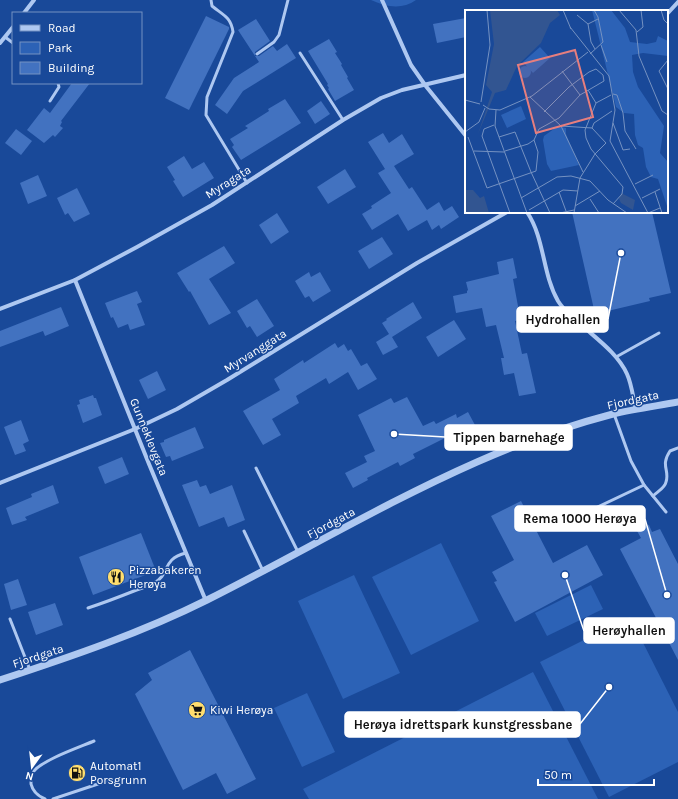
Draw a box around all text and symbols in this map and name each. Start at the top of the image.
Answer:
inset map [465,10,668,213]
legend [12,12,142,84]
text: Road [48,21,76,35]
text: Park [48,41,73,55]
text: Building [48,61,95,75]
street label: Myragata [203,162,253,202]
callout: Hydrohallen [517,307,608,332]
text: Hydrohallen [526,312,600,327]
street label: Myrvanggata [221,326,289,376]
street label: Fjordgata [606,388,660,412]
street label: Gunneklevgata [127,396,171,478]
callout: Tippen barnehage [445,425,572,450]
text: Tippen barnehage [453,430,565,445]
street label: Fjordgata [305,504,357,542]
callout: Rema 1000 Herøya [515,506,645,531]
text: Rema 1000 Herøya [523,511,637,526]
place label: Pizzabakeren Herøya [129,563,202,591]
restaurant icon: Pizzabakeren Herøya [106,567,126,587]
callout: Herøyhallen [584,618,674,643]
text: Herøyhallen [592,623,666,638]
street label: Fjordgata [11,641,65,671]
supermarket icon: Kiwi Herøya [187,700,207,720]
place label: Kiwi Herøya [210,703,273,717]
callout: Herøya idrettspark kunstgressbane [345,712,580,737]
text: Herøya idrettspark kunstgressbane [354,717,572,732]
north arrow [12,747,52,787]
place label: Automat1 Porsgrunn [90,759,147,787]
scale bar [538,761,654,787]
fuel station icon: Automat1 Porsgrunn [67,763,87,783]
text: 50 m [544,768,572,782]
text: N [24,769,35,783]

